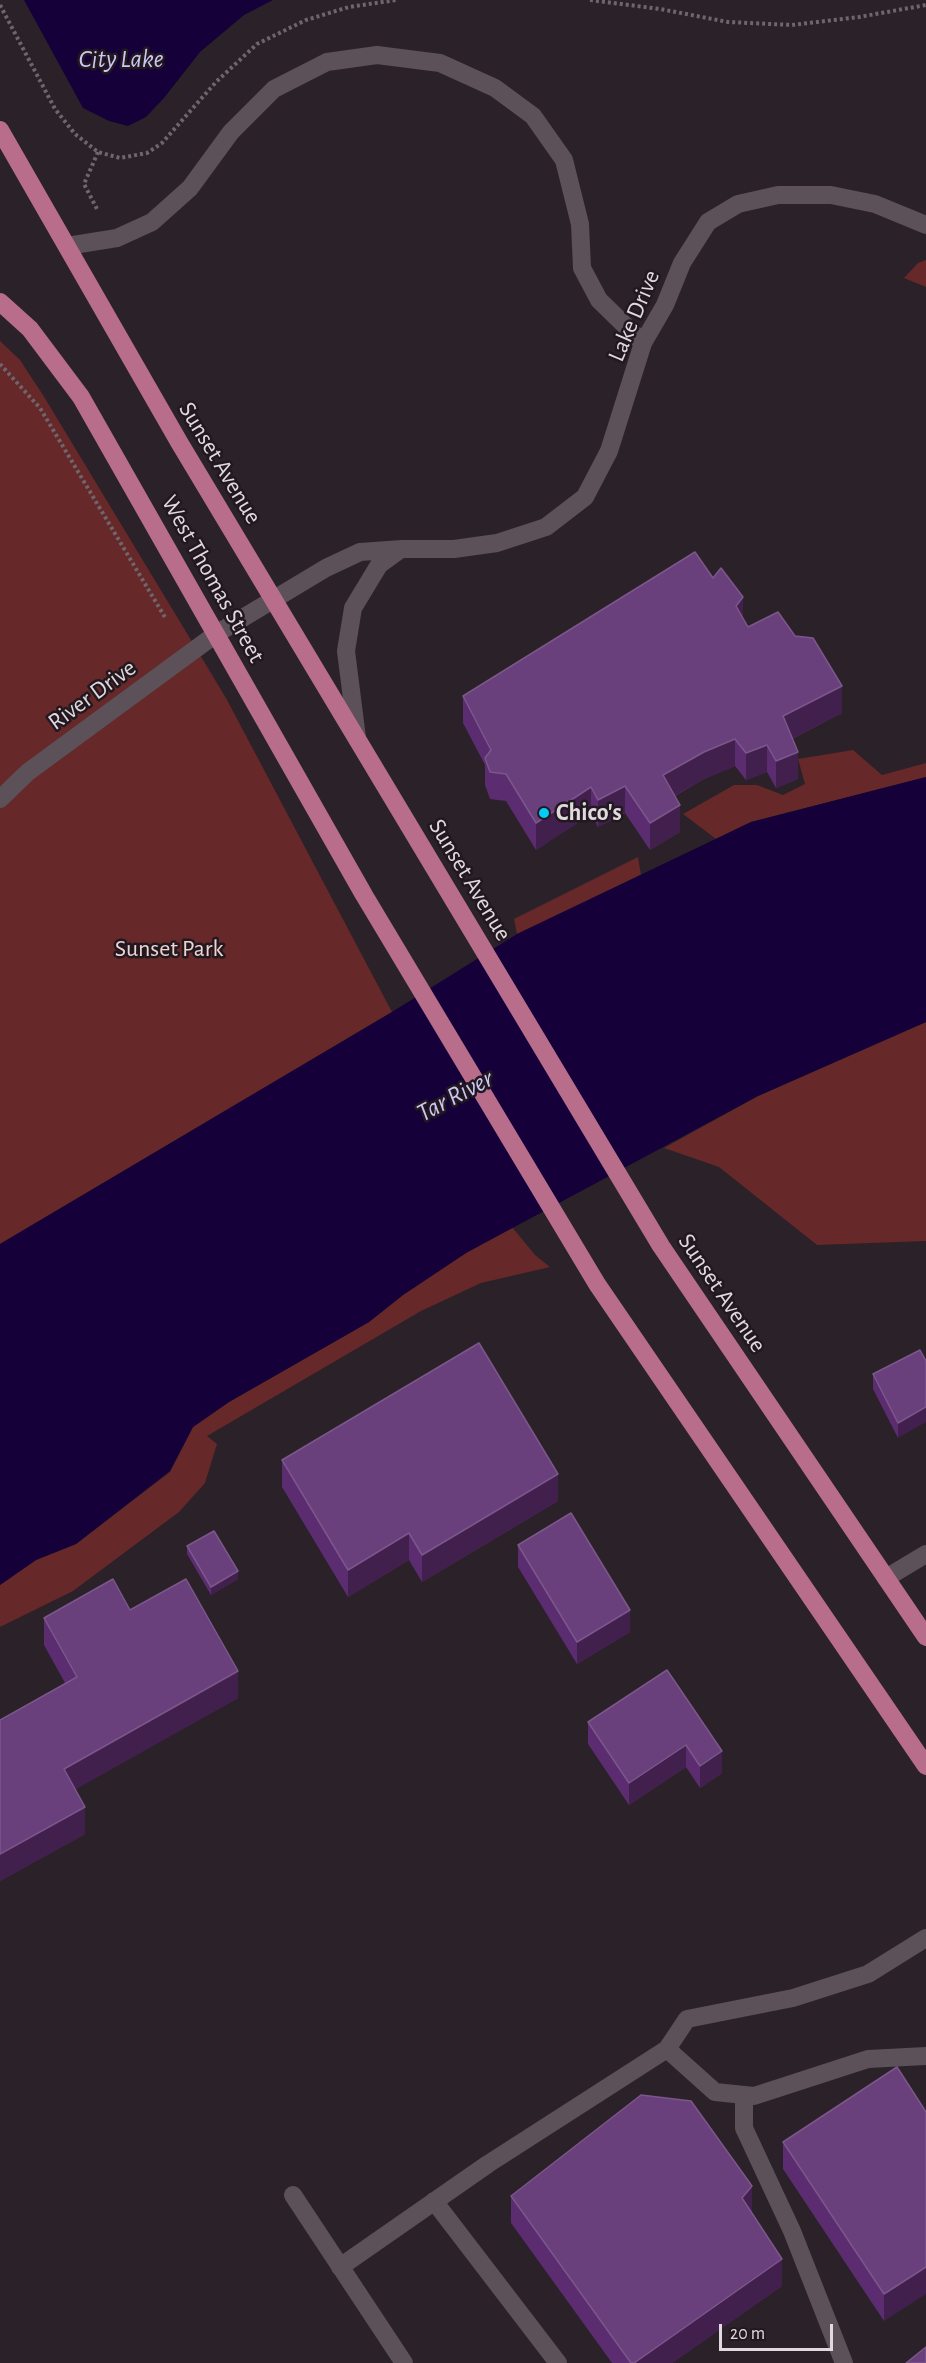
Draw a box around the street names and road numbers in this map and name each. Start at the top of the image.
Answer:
street label: Lake Drive [602,266,666,366]
street label: Sunset Avenue [172,397,268,529]
street label: West Thomas Street [155,490,271,668]
street label: River Drive [42,653,142,737]
street label: Sunset Avenue [422,814,518,946]
street label: Sunset Avenue [672,1228,772,1358]

